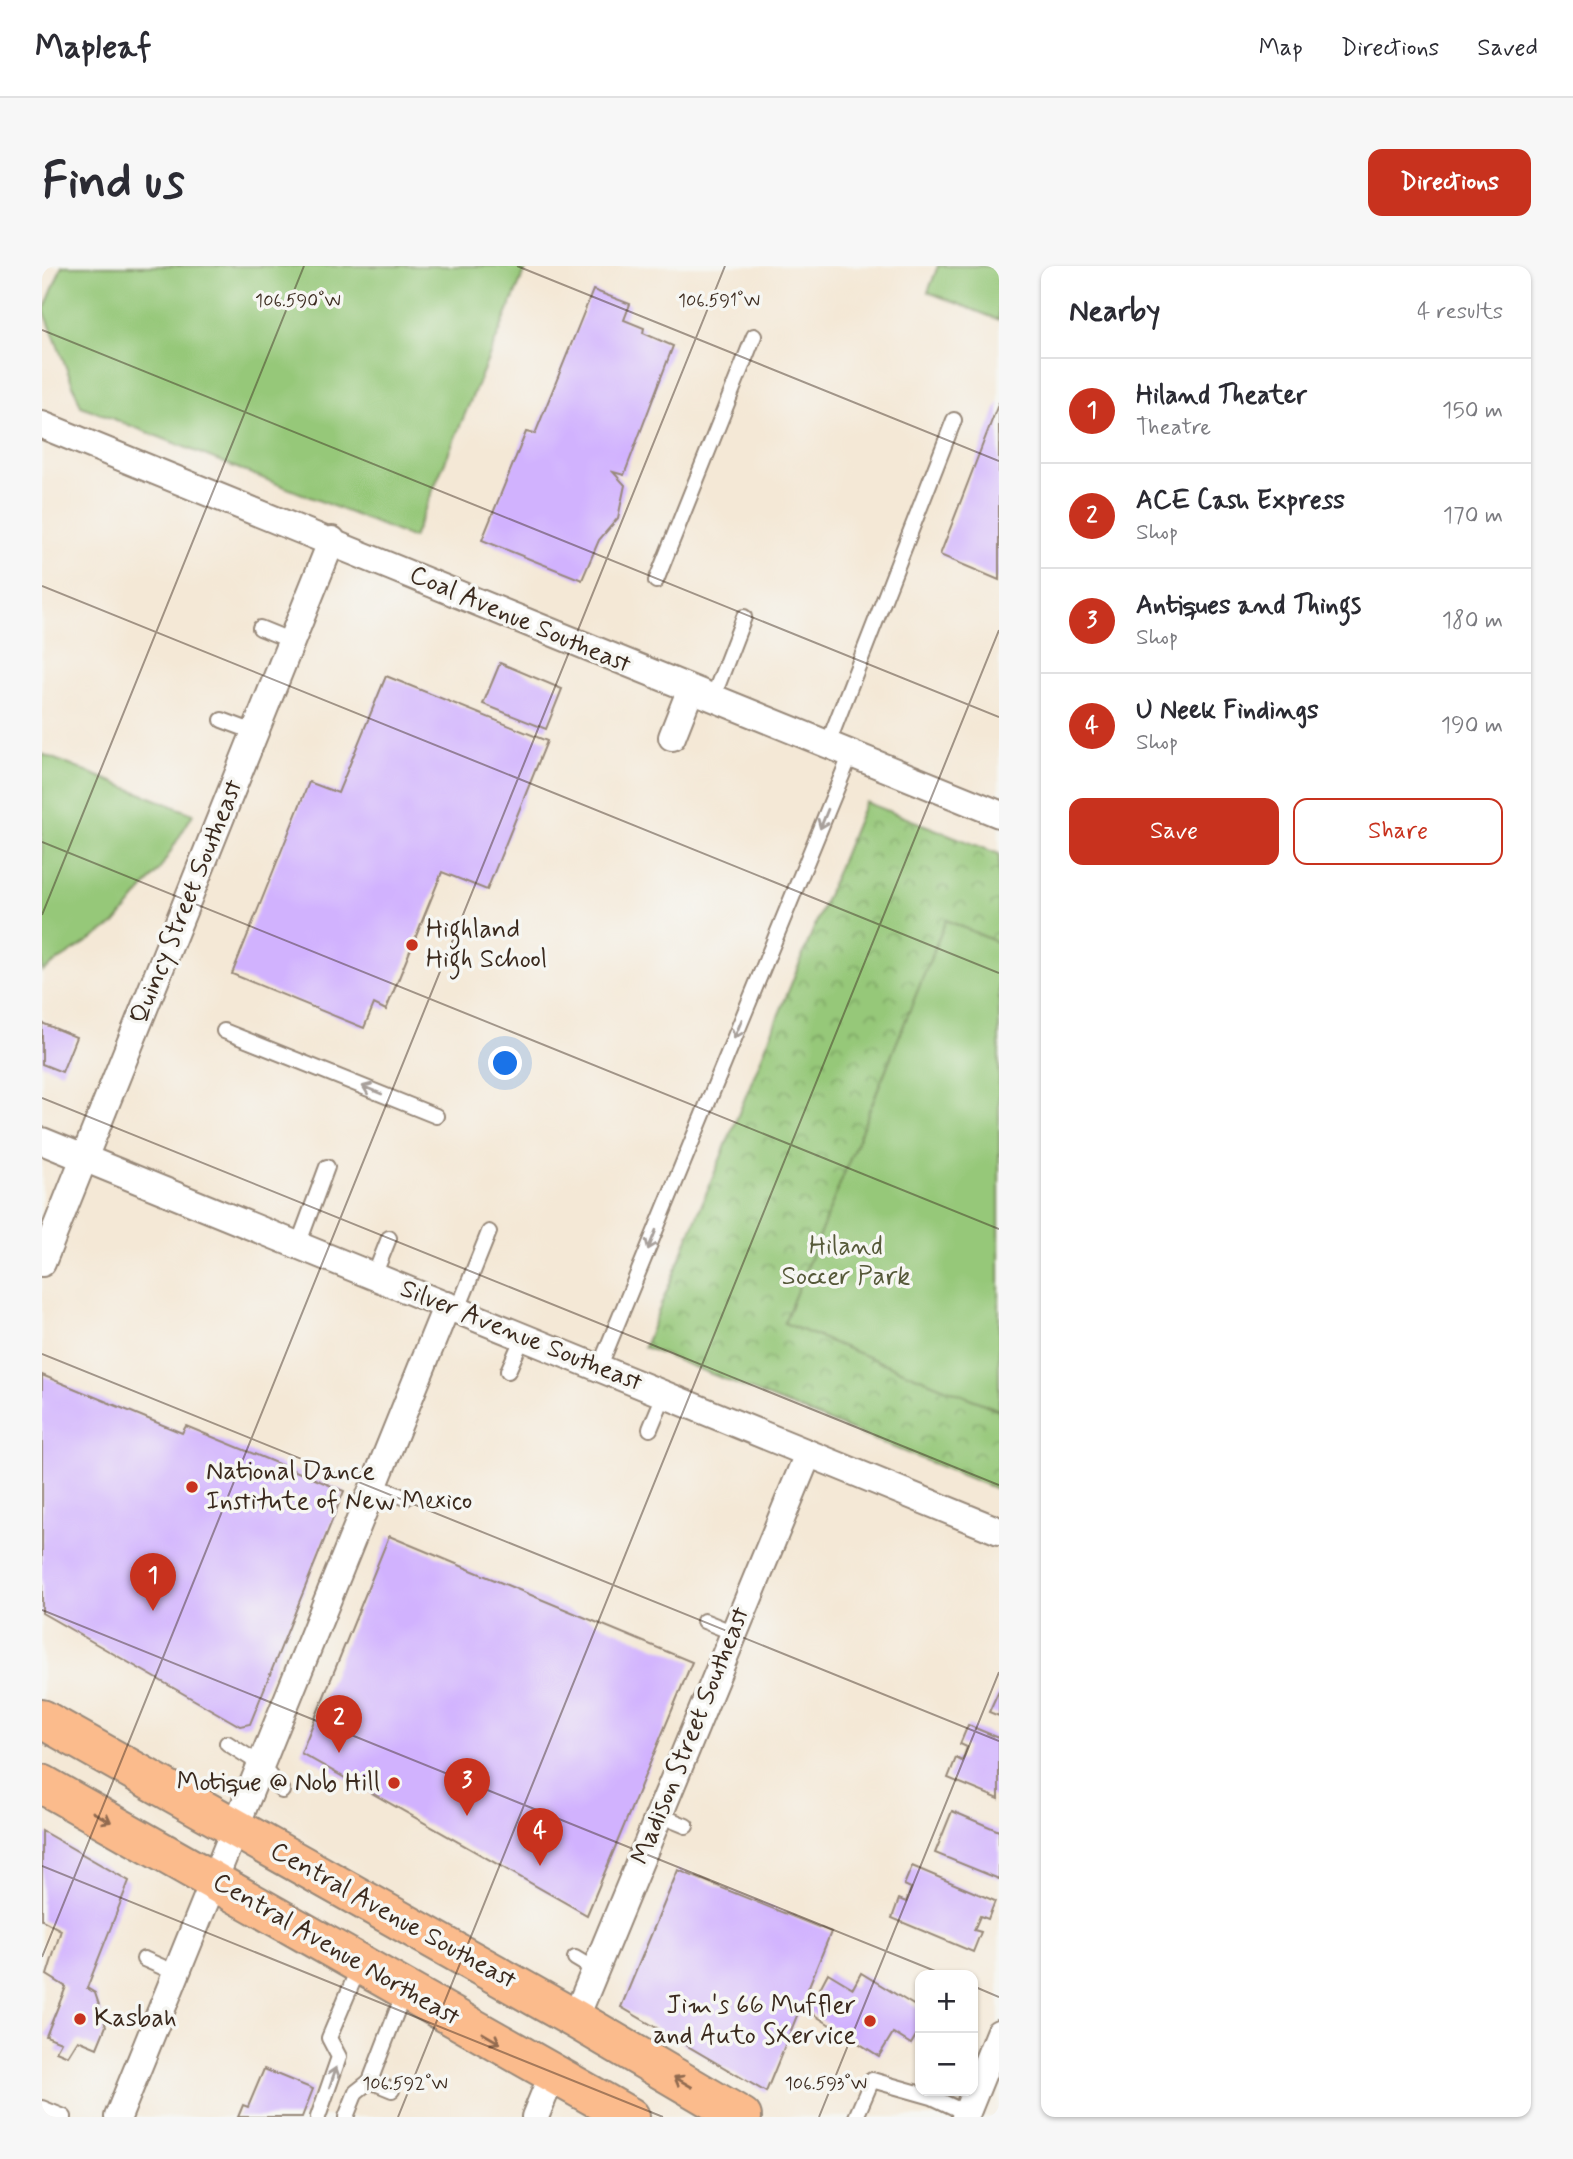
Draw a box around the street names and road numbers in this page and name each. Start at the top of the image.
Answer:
street label: Coal Avenue Southeast [404,558,636,682]
street label: Quincy Street Southeast [122,775,252,1029]
street label: Silver Avenue Southeast [395,1272,647,1400]
street label: Madison Street Southeast [624,1602,758,1870]
street label: Central Avenue Southeast [264,1834,522,1998]
street label: Central Avenue Northeast [206,1865,466,2035]

